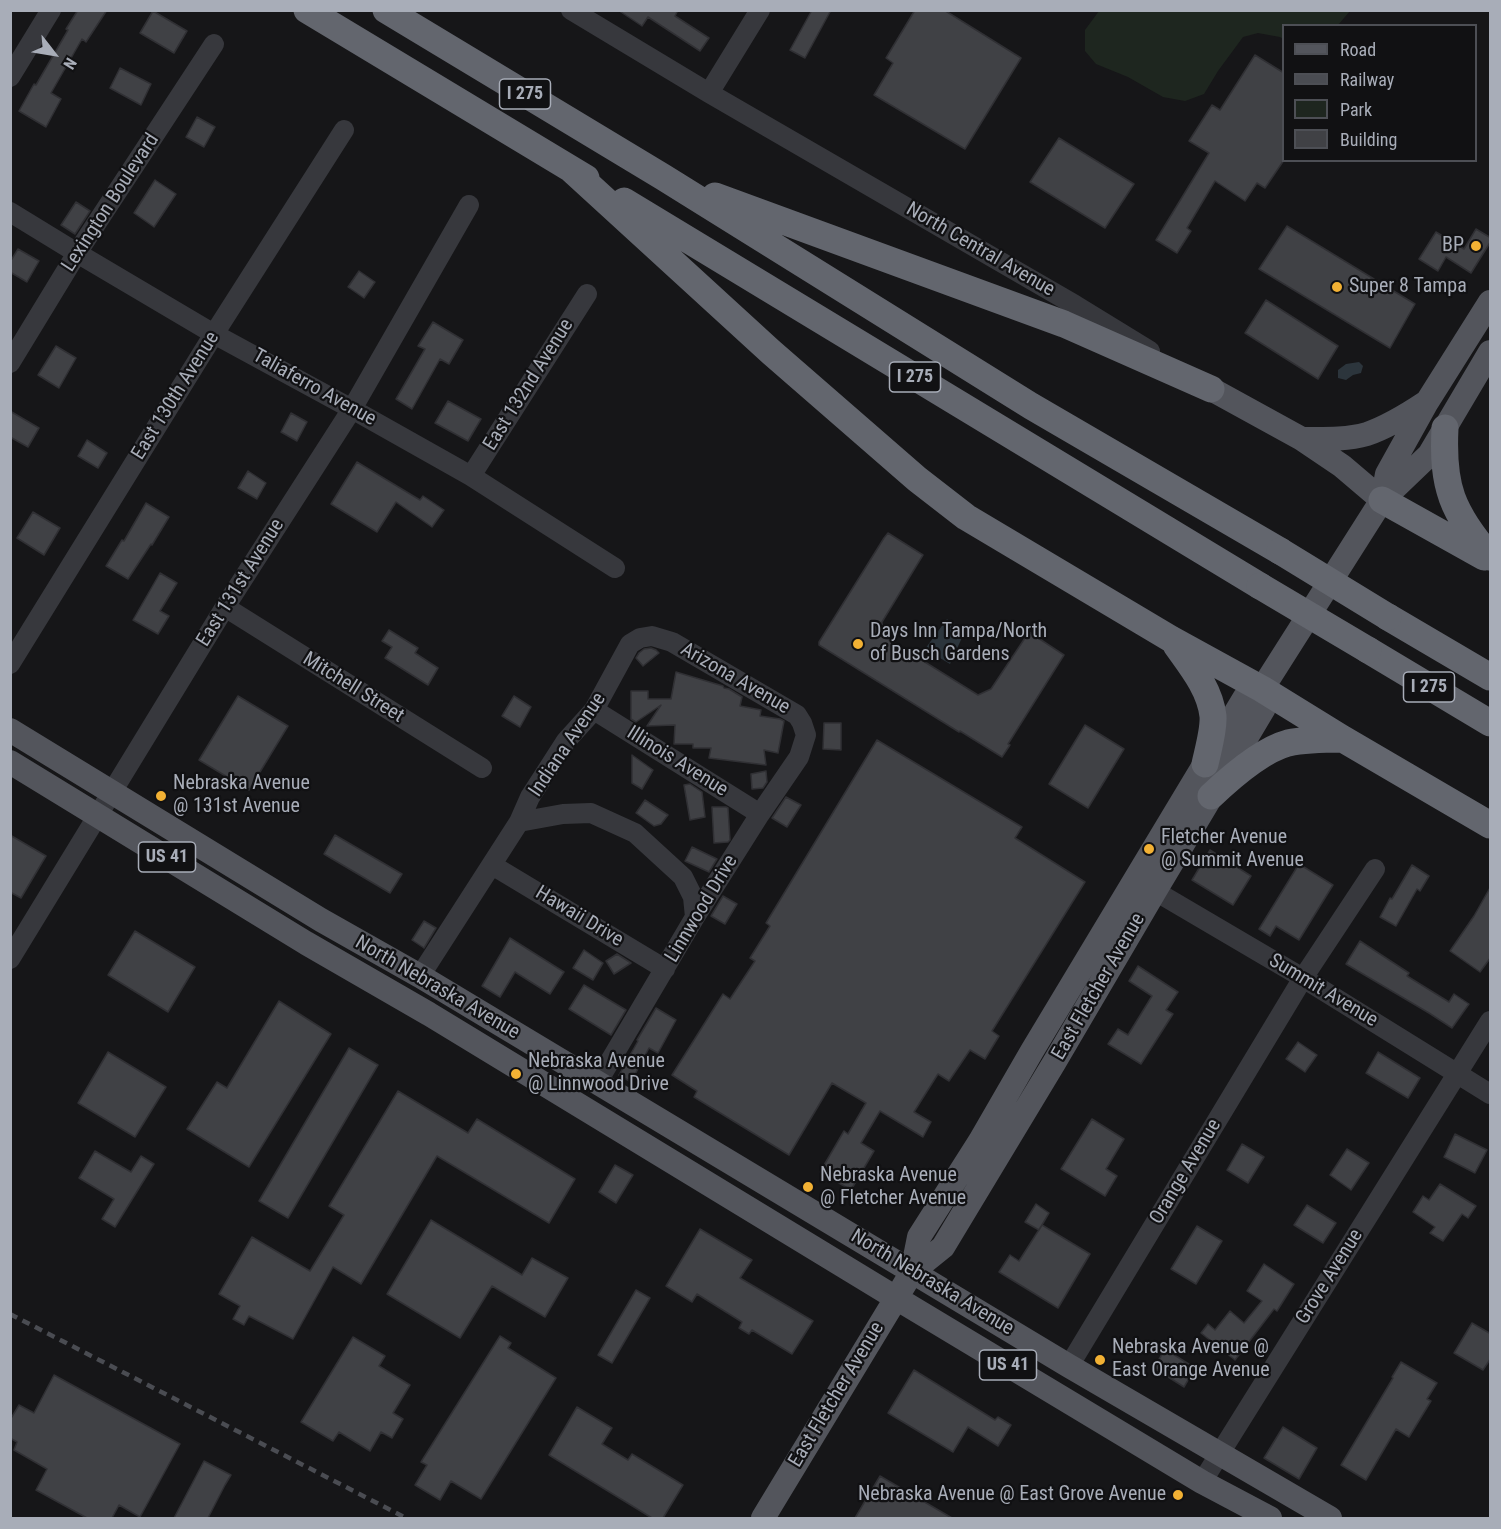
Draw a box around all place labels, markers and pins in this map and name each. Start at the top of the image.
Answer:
place label: BP [1442,234,1464,258]
marker: BP [1469,239,1483,253]
place label: Super 8 Tampa [1349,275,1467,299]
marker: Super 8 Tampa [1330,280,1344,294]
place label: Days Inn Tampa/North of Busch Gardens [870,620,1047,667]
marker: Days Inn Tampa/North of Busch Gardens [851,637,865,651]
place label: Nebraska Avenue @ 131st Avenue [173,772,310,819]
marker: Nebraska Avenue @ 131st Avenue [154,789,168,803]
place label: Fletcher Avenue @ Summit Avenue [1161,826,1304,873]
marker: Fletcher Avenue @ Summit Avenue [1142,842,1156,856]
place label: Nebraska Avenue @ Linnwood Drive [528,1050,669,1097]
marker: Nebraska Avenue @ Linnwood Drive [509,1067,523,1081]
place label: Nebraska Avenue @ Fletcher Avenue [820,1164,966,1211]
marker: Nebraska Avenue @ Fletcher Avenue [801,1180,815,1194]
place label: Nebraska Avenue @ East Orange Avenue [1112,1336,1270,1383]
marker: Nebraska Avenue @ East Orange Avenue [1093,1353,1107,1367]
place label: Nebraska Avenue @ East Grove Avenue [858,1483,1166,1507]
marker: Nebraska Avenue @ East Grove Avenue [1171,1488,1185,1502]

